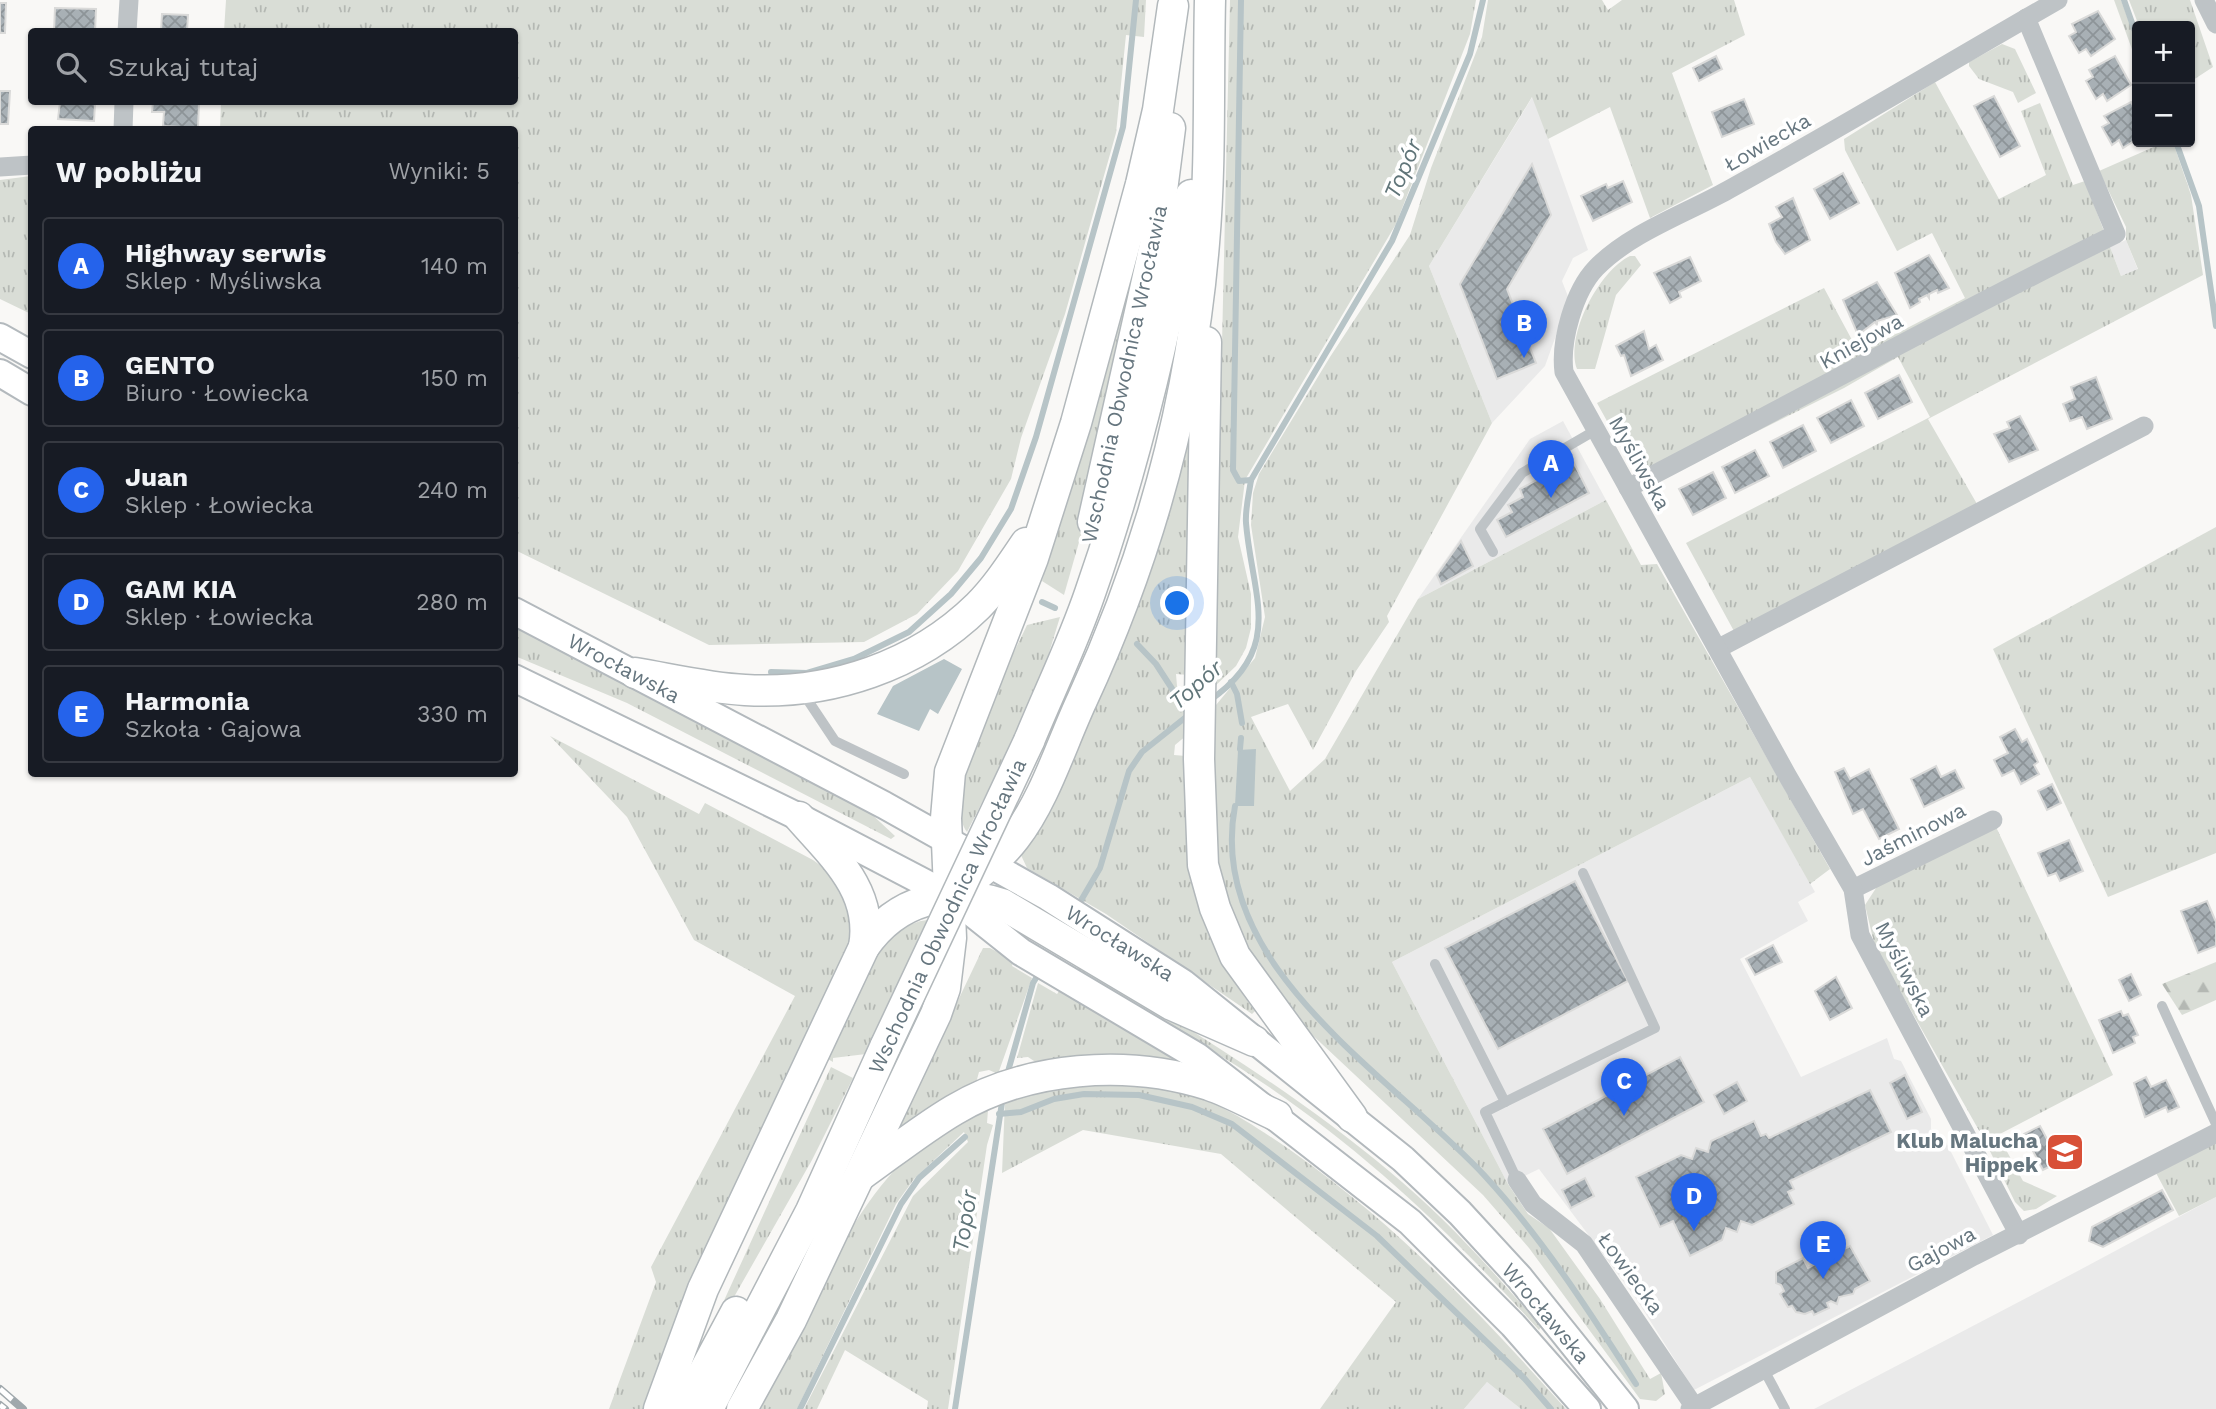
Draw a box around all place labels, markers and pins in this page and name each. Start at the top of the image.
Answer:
pin: B [1501,300,1547,358]
pin: A [1528,440,1574,498]
pin: C [1601,1058,1647,1116]
place label: Klub Malucha Hippek [1896,1128,2039,1177]
school or university icon: Klub Malucha Hippek [2044,1131,2086,1173]
pin: D [1671,1173,1717,1231]
pin: E [1800,1221,1846,1279]

